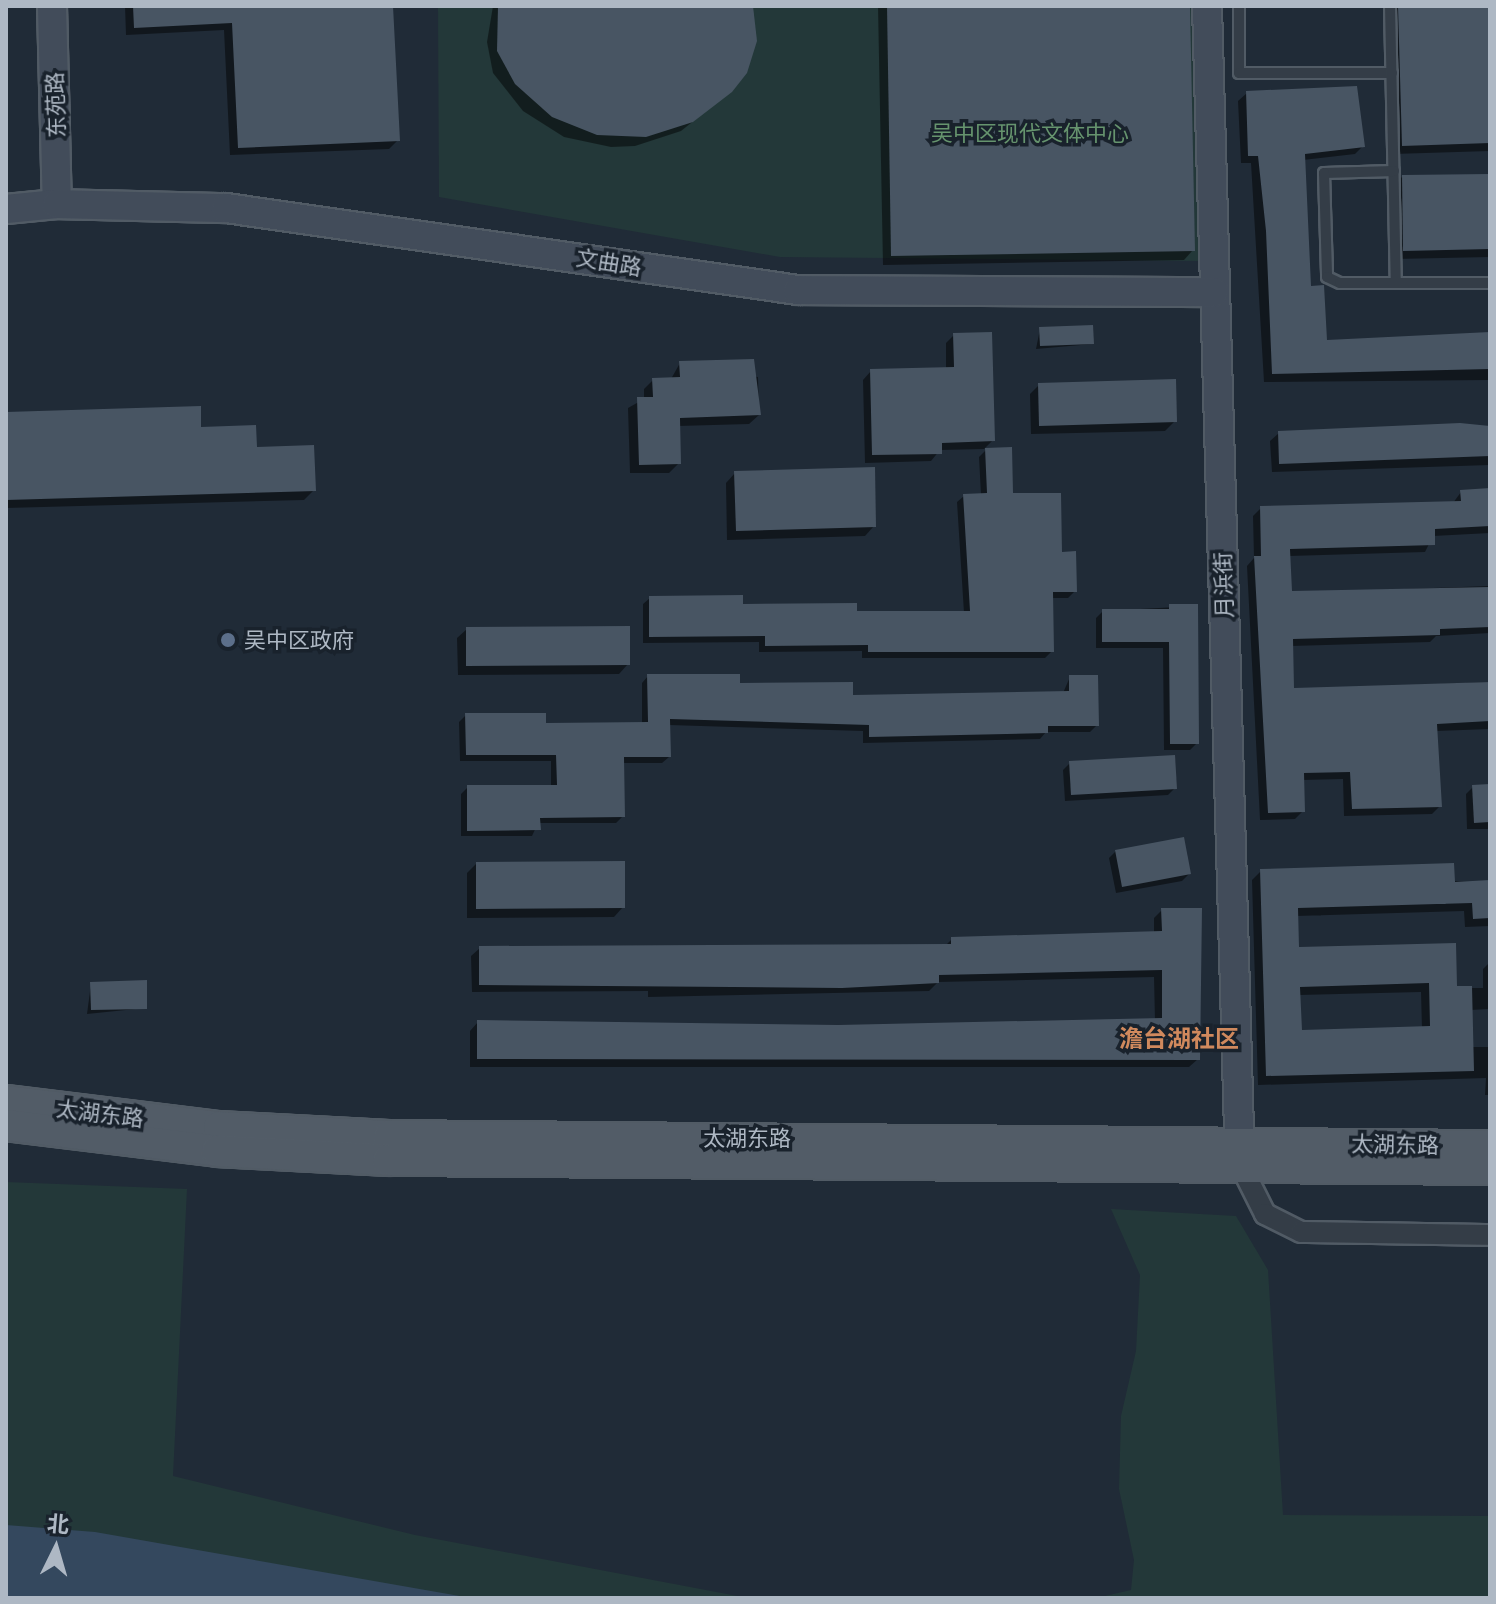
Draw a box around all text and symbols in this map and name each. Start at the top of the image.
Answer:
street label: 东苑路 [41,72,69,138]
park label: 吴中区现代文体中心 [931,120,1129,146]
street label: 文曲路 [574,244,644,280]
street label: 月浜街 [1209,552,1237,618]
place label: 吴中区政府 [244,627,354,653]
marker: 吴中区政府 [219,631,237,649]
district label: 澹台湖社区 [1119,1025,1239,1053]
street label: 太湖东路 [55,1095,145,1131]
street label: 太湖东路 [703,1125,791,1151]
street label: 太湖东路 [1351,1130,1439,1158]
north arrow [16,1508,96,1588]
text: 北 [46,1508,70,1539]

